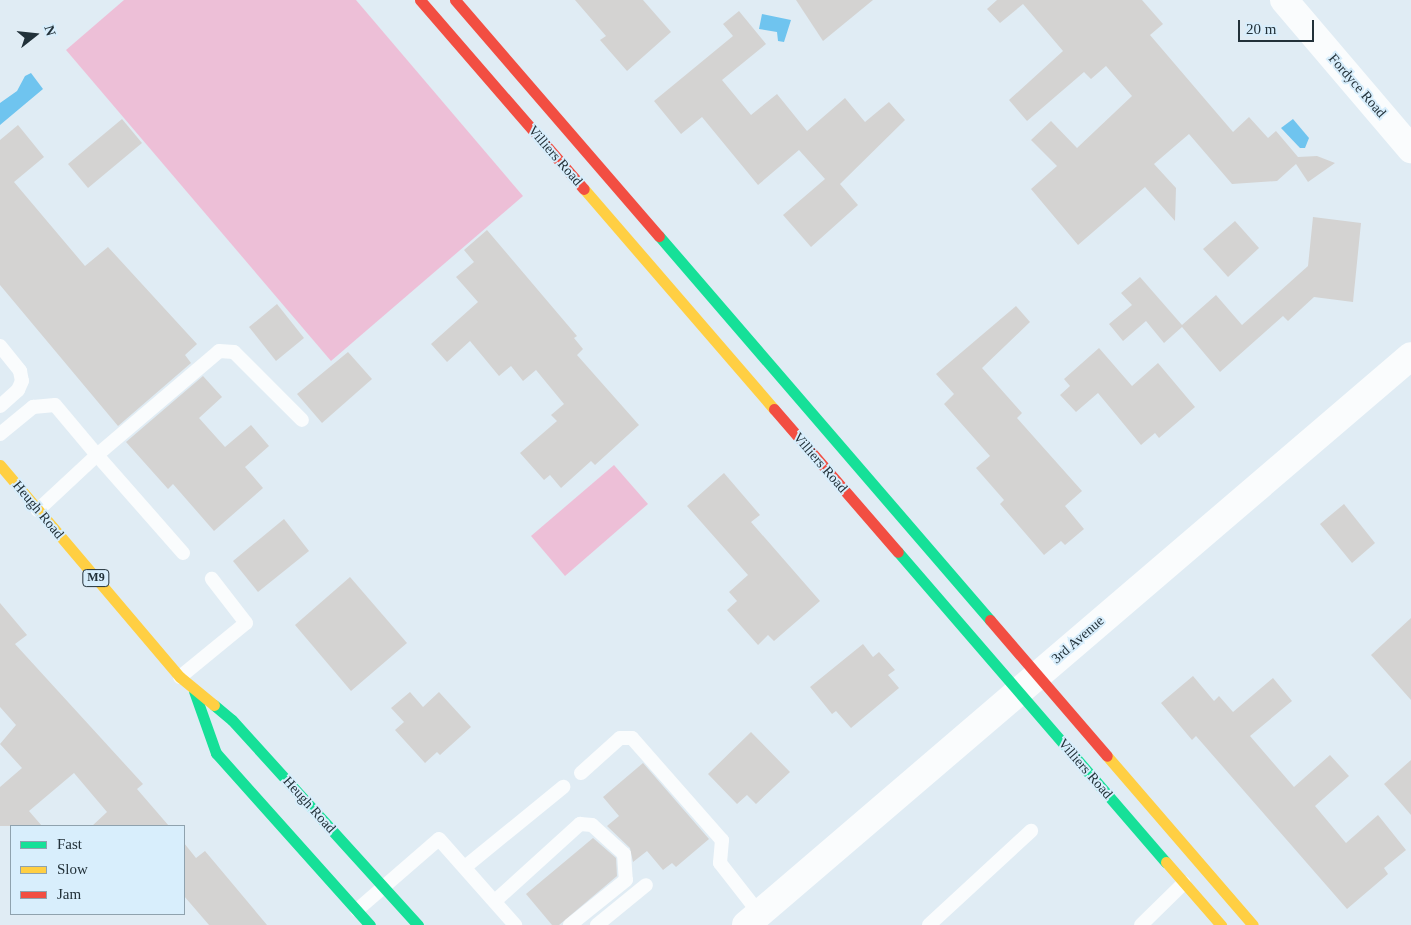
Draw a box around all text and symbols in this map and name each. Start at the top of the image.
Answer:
north arrow [10,10,60,60]
scale bar [1241,10,1317,42]
text: 20 m [1246,21,1276,37]
text: N [41,24,59,38]
street label: Fordyce Road [1325,51,1389,121]
street label: Villiers Road [524,122,586,190]
street label: Villiers Road [789,429,851,497]
street label: Heugh Road [9,478,67,542]
road number: M9 [82,568,110,588]
street label: 3rd Avenue [1048,612,1108,668]
street label: Villiers Road [1054,735,1116,803]
street label: Heugh Road [279,773,339,837]
legend [10,825,185,915]
text: Fast [57,836,82,852]
text: Slow [57,861,88,877]
text: Jam [57,886,81,902]

